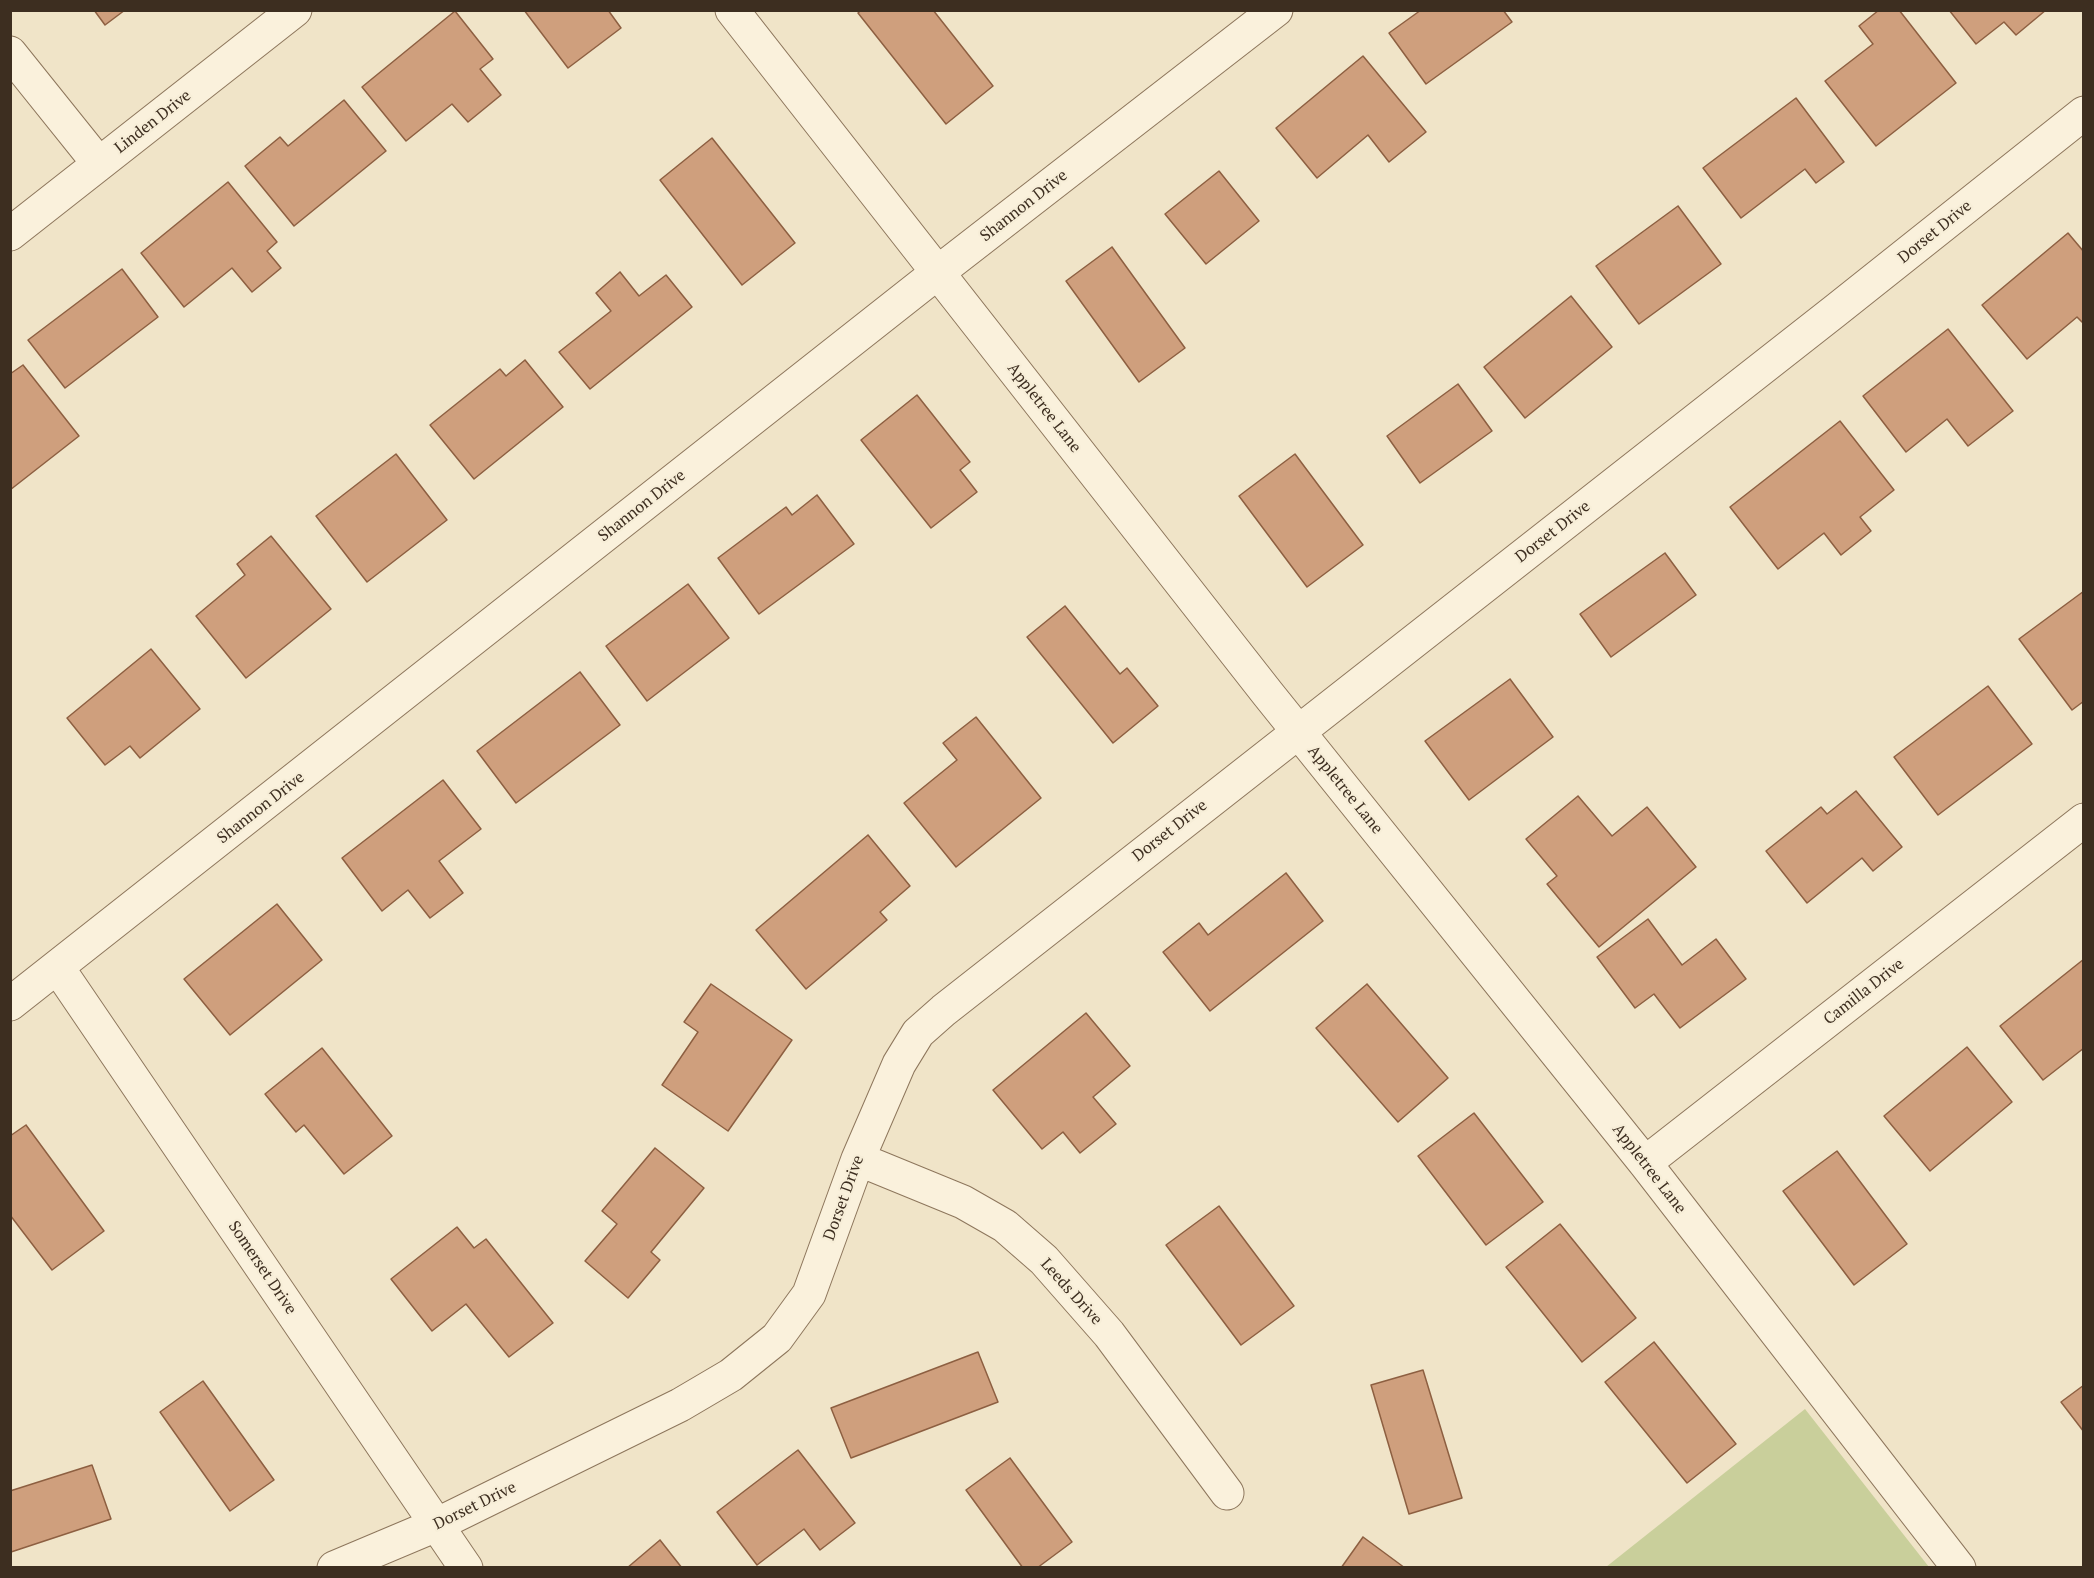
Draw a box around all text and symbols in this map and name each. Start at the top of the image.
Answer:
street label: Linden Drive [111,86,195,158]
street label: Shannon Drive [977,166,1071,246]
street label: Dorset Drive [1894,196,1976,268]
street label: Appletree Lane [1003,359,1085,457]
street label: Shannon Drive [595,466,689,546]
street label: Dorset Drive [1512,497,1594,567]
street label: Appletree Lane [1303,742,1387,838]
street label: Shannon Drive [214,768,308,848]
street label: Dorset Drive [1129,796,1211,866]
street label: Camilla Drive [1820,955,1908,1029]
street label: Appletree Lane [1608,1120,1690,1218]
street label: Dorset Drive [820,1153,868,1243]
street label: Somerset Drive [224,1218,300,1318]
street label: Leeds Drive [1036,1255,1106,1329]
street label: Dorset Drive [431,1478,519,1534]

